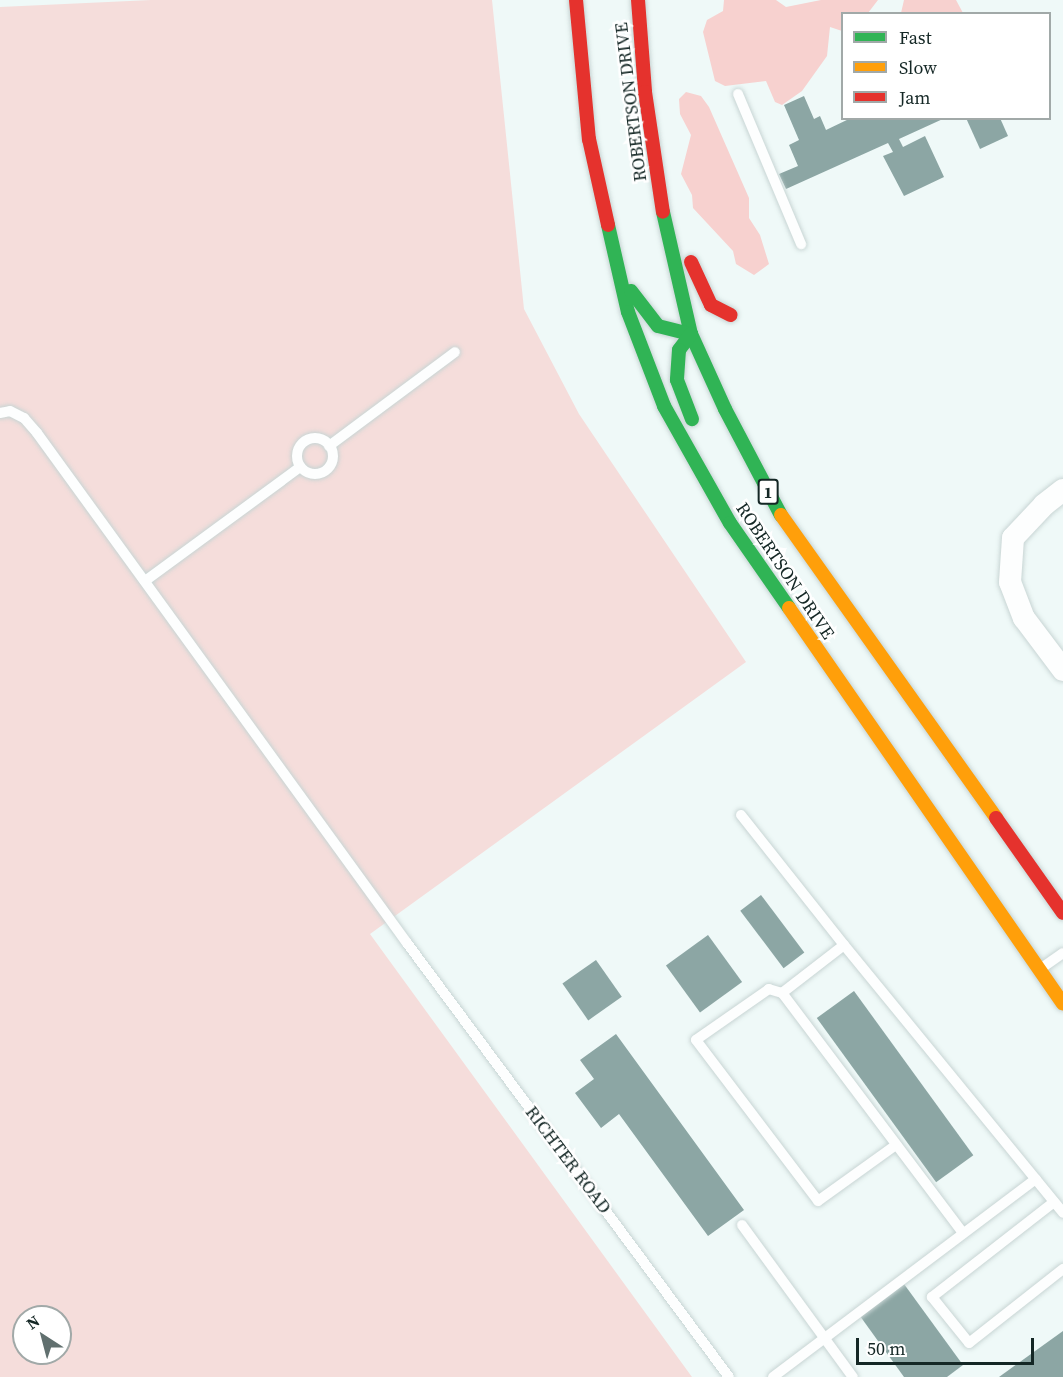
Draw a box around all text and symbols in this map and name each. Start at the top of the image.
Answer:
legend [841,12,1051,120]
street label: ROBERTSON DRIVE [611,21,651,183]
text: Fast [899,25,932,50]
text: Slow [899,55,937,80]
text: Jam [899,85,931,110]
road number: 1 [758,479,778,505]
street label: ROBERTSON DRIVE [731,499,839,643]
street label: RICHTER ROAD [521,1102,615,1218]
north arrow [12,1305,72,1365]
text: N [21,1310,44,1334]
scale bar [859,1326,1038,1364]
text: 50 m [867,1336,905,1361]

